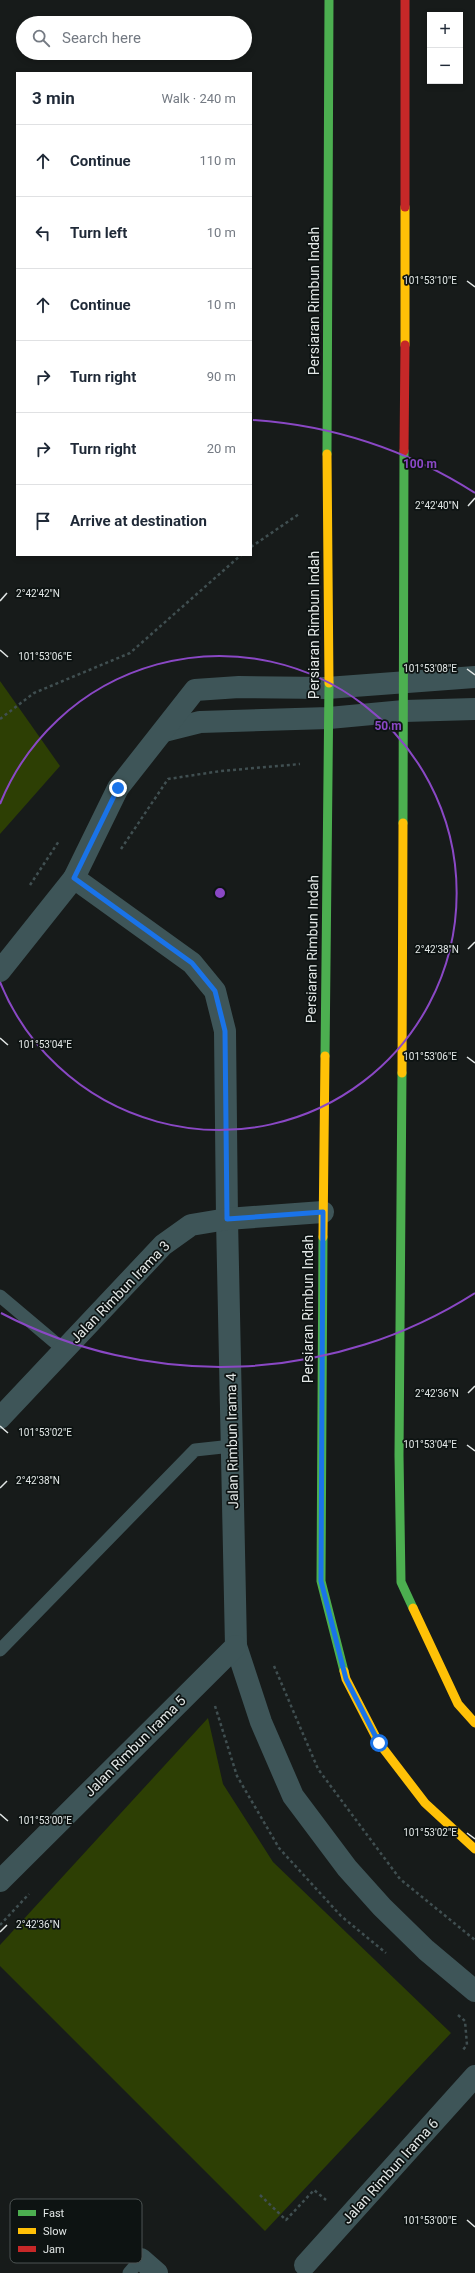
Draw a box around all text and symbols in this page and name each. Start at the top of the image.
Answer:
map controls [427,12,463,84]
button: + [427,12,463,48]
search box [16,16,252,60]
icon: search [30,27,52,49]
text: Search here [62,29,141,47]
button: − [427,48,463,84]
text: 3 min [32,88,75,108]
text: Walk · 240 m [161,91,236,106]
icon: ahead [32,150,54,172]
text: Continue [70,152,131,170]
text: 110 m [199,153,236,168]
icon: left [32,222,54,244]
text: Turn left [70,224,127,242]
text: 10 m [207,225,236,240]
street label: Persiaran Rimbun Indah [306,227,322,375]
text: 101°53'10"E [403,275,457,286]
icon: ahead [32,294,54,316]
text: Continue [70,296,131,314]
text: 10 m [207,297,236,312]
icon: right [32,366,54,388]
text: Turn right [70,368,136,386]
text: 90 m [207,369,236,384]
icon: right [32,438,54,460]
text: Turn right [70,440,136,458]
text: 20 m [207,441,236,456]
text: 100 m [403,457,437,471]
text: 2°42'40"N [415,500,459,511]
icon: arrive [32,510,54,532]
text: Arrive at destination [70,512,207,530]
street label: Persiaran Rimbun Indah [306,551,322,699]
text: 2°42'42"N [16,588,60,599]
text: 101°53'06"E [18,651,72,662]
text: 101°53'08"E [403,663,457,674]
text: 50 m [374,719,402,733]
route end [109,779,127,797]
street label: Persiaran Rimbun Indah [303,875,321,1023]
centre of rings [213,886,227,900]
text: 2°42'38"N [415,944,459,955]
text: 101°53'04"E [18,1039,72,1050]
text: 101°53'06"E [403,1051,457,1062]
street label: Persiaran Rimbun Indah [300,1235,316,1383]
street label: Jalan Rimbun Irama 3 [67,1238,173,1346]
street label: Jalan Rimbun Irama 4 [223,1373,241,1509]
text: 2°42'36"N [415,1388,459,1399]
text: 101°53'02"E [18,1427,72,1438]
text: 101°53'04"E [403,1439,457,1450]
text: 2°42'38"N [16,1475,60,1486]
street label: Jalan Rimbun Irama 5 [81,1692,189,1800]
route start [370,1734,388,1752]
text: 101°53'00"E [18,1815,72,1826]
text: 101°53'02"E [403,1827,457,1838]
text: 2°42'36"N [16,1919,60,1930]
street label: Jalan Rimbun Irama 6 [339,2115,441,2227]
legend [10,2199,142,2263]
text: Fast [43,2207,65,2220]
text: 101°53'00"E [403,2215,457,2226]
text: Slow [43,2225,67,2238]
text: Jam [43,2243,65,2256]

